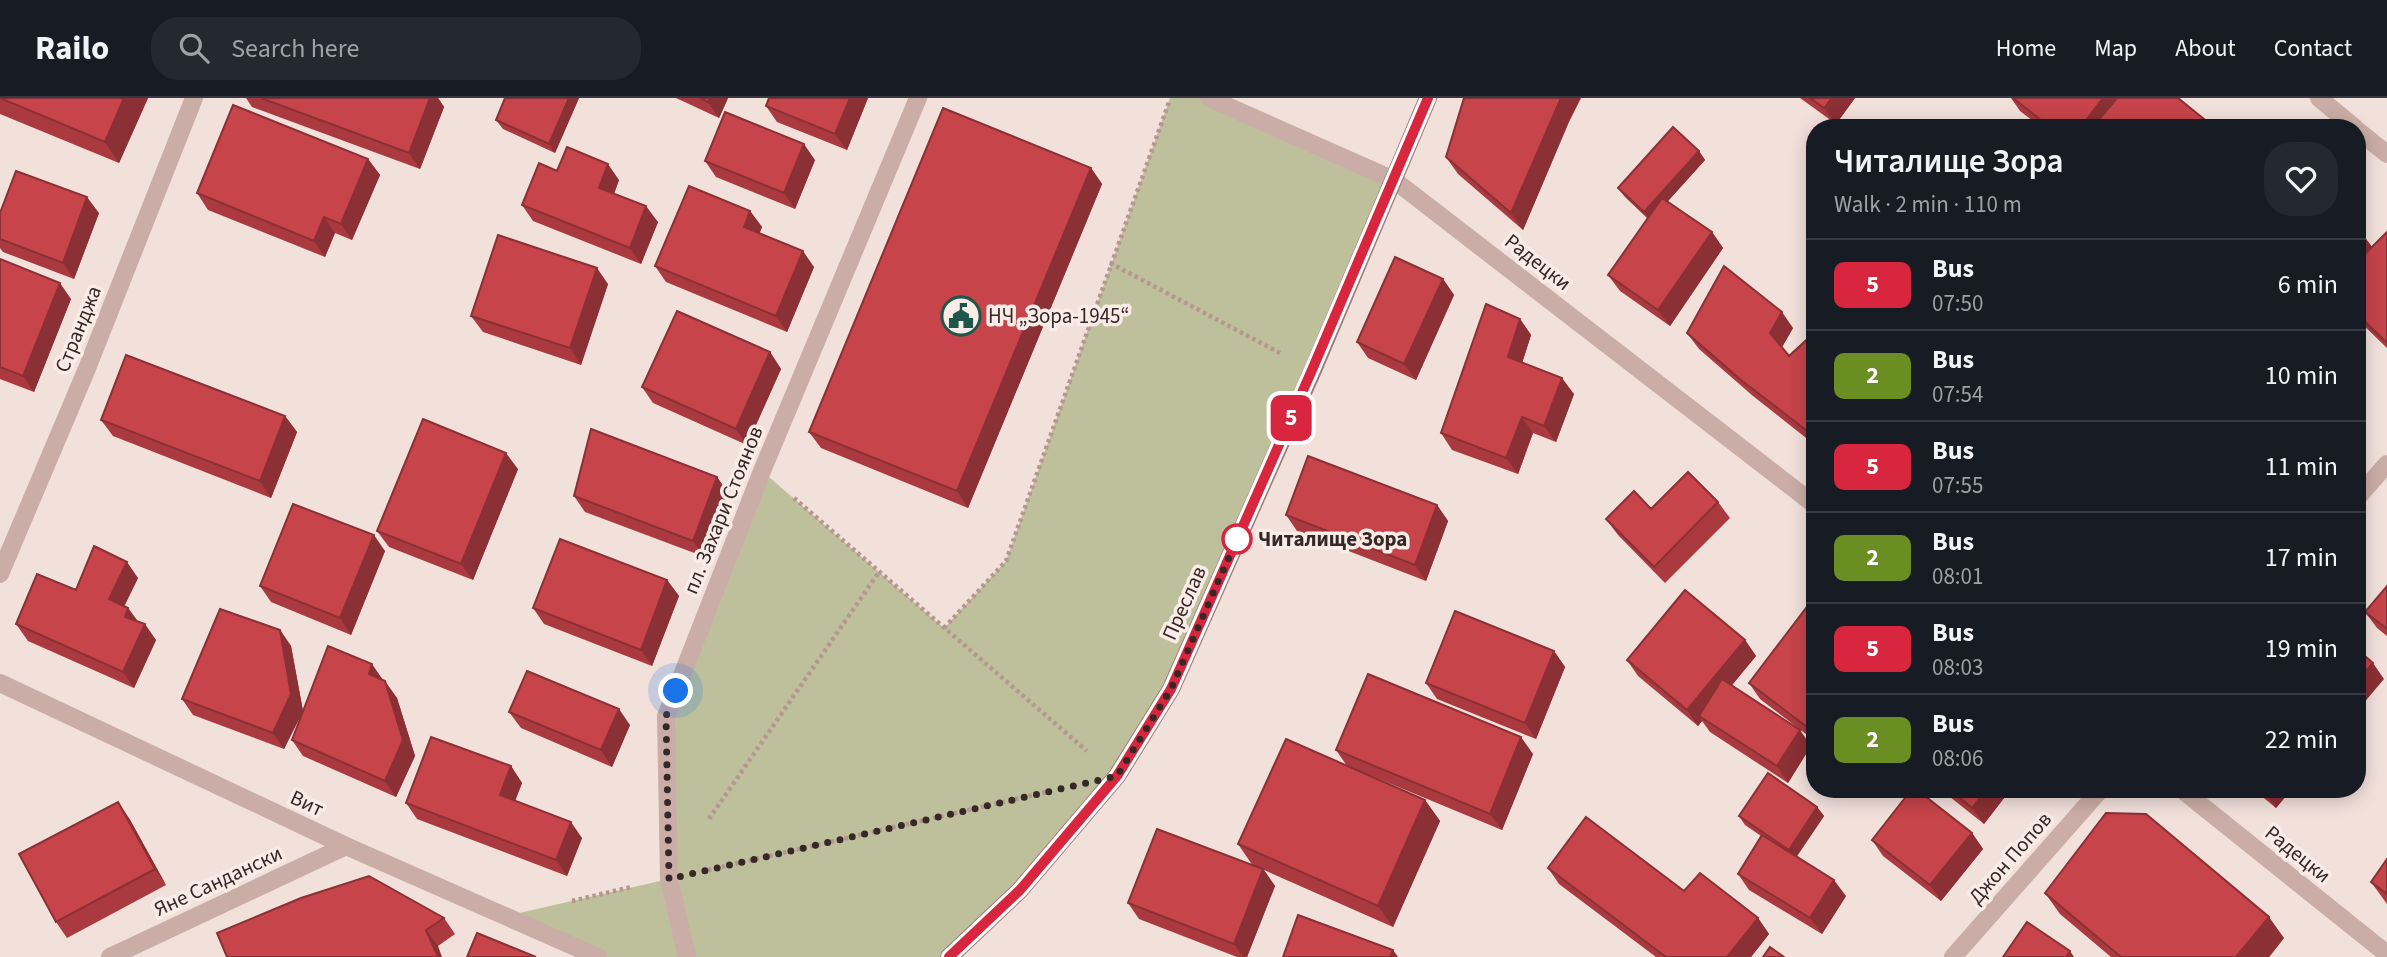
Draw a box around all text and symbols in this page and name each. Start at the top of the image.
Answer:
search box [151,17,641,80]
text: Railo [35,25,109,72]
icon: search [175,29,213,67]
text: Search here [231,30,359,67]
text: Home [1996,31,2056,66]
text: Map [2094,31,2137,66]
text: About [2175,31,2236,66]
text: Contact [2274,31,2352,66]
text: Читалище Зора [1834,138,2064,185]
button: heart [2264,142,2338,216]
text: Walk · 2 min · 110 m [1834,188,2022,221]
street label: Радецки [1498,226,1578,298]
text: Bus [1932,250,1974,287]
text: 6 min [2278,266,2338,303]
text: 5 [1866,267,1879,302]
street label: Странджа [47,281,109,377]
text: 07:50 [1932,287,1983,320]
public building icon: НЧ „Зора-1945“ [940,295,982,337]
place label: НЧ „Зора-1945“ [988,301,1130,331]
text: Bus [1932,341,1974,378]
text: 10 min [2265,357,2338,394]
text: 2 [1866,358,1879,393]
text: 07:54 [1932,378,1983,411]
line badge: 5 [1268,395,1314,441]
text: 5 [1285,400,1297,435]
street label: пл. Захари Стоянов [676,422,770,598]
text: Bus [1932,432,1974,469]
text: 11 min [2265,448,2338,485]
text: 5 [1866,449,1879,484]
text: 07:55 [1932,469,1983,502]
text: Bus [1932,523,1974,560]
marker: Читалище Зора [1222,524,1252,554]
place label: Читалище Зора [1258,524,1407,554]
text: 17 min [2265,539,2338,576]
text: 2 [1866,540,1879,575]
text: 08:01 [1932,560,1983,593]
street label: Преслав [1154,561,1214,645]
text: Bus [1932,614,1974,651]
text: 19 min [2265,630,2338,667]
text: 5 [1866,631,1879,666]
text: 08:03 [1932,651,1983,684]
your location [658,673,693,708]
text: Bus [1932,705,1974,742]
text: 22 min [2265,721,2338,758]
text: 2 [1866,722,1879,757]
text: 08:06 [1932,742,1983,775]
street label: Вит [285,782,329,824]
street label: Джон Попов [1961,805,2059,911]
street label: Радецки [2259,818,2337,890]
street label: Яне Сандански [149,838,287,924]

